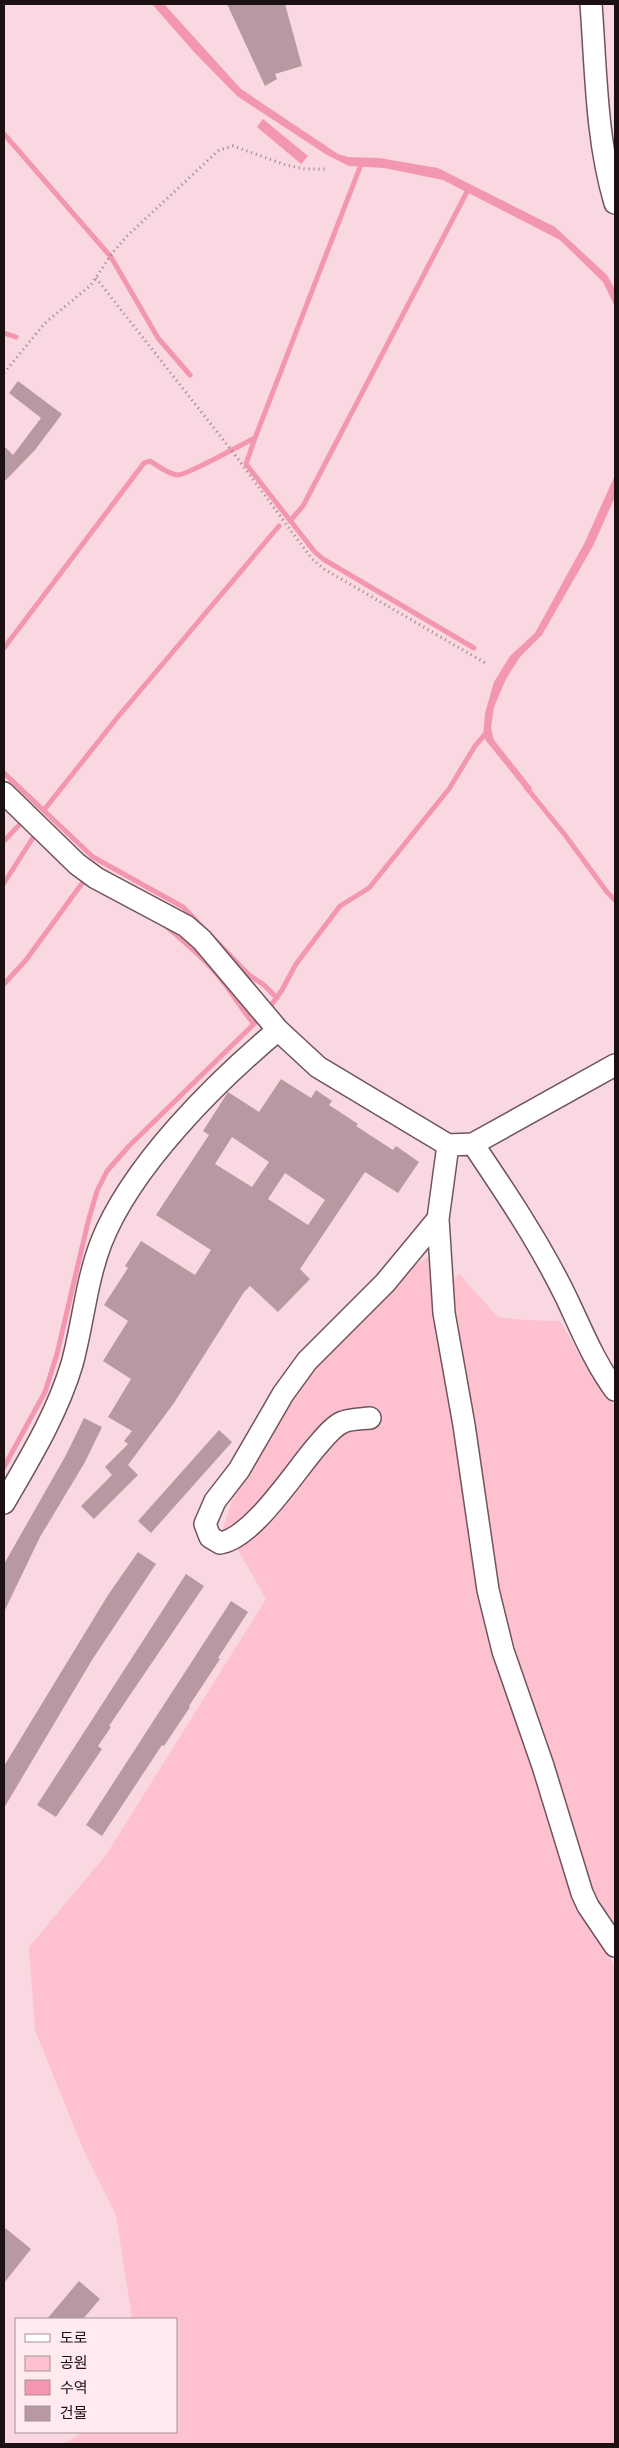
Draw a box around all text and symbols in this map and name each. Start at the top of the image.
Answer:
legend [15,2318,178,2433]
text: 도로 [60,2329,88,2347]
text: 공원 [60,2354,88,2372]
text: 수역 [60,2379,88,2397]
text: 건물 [60,2404,88,2422]

